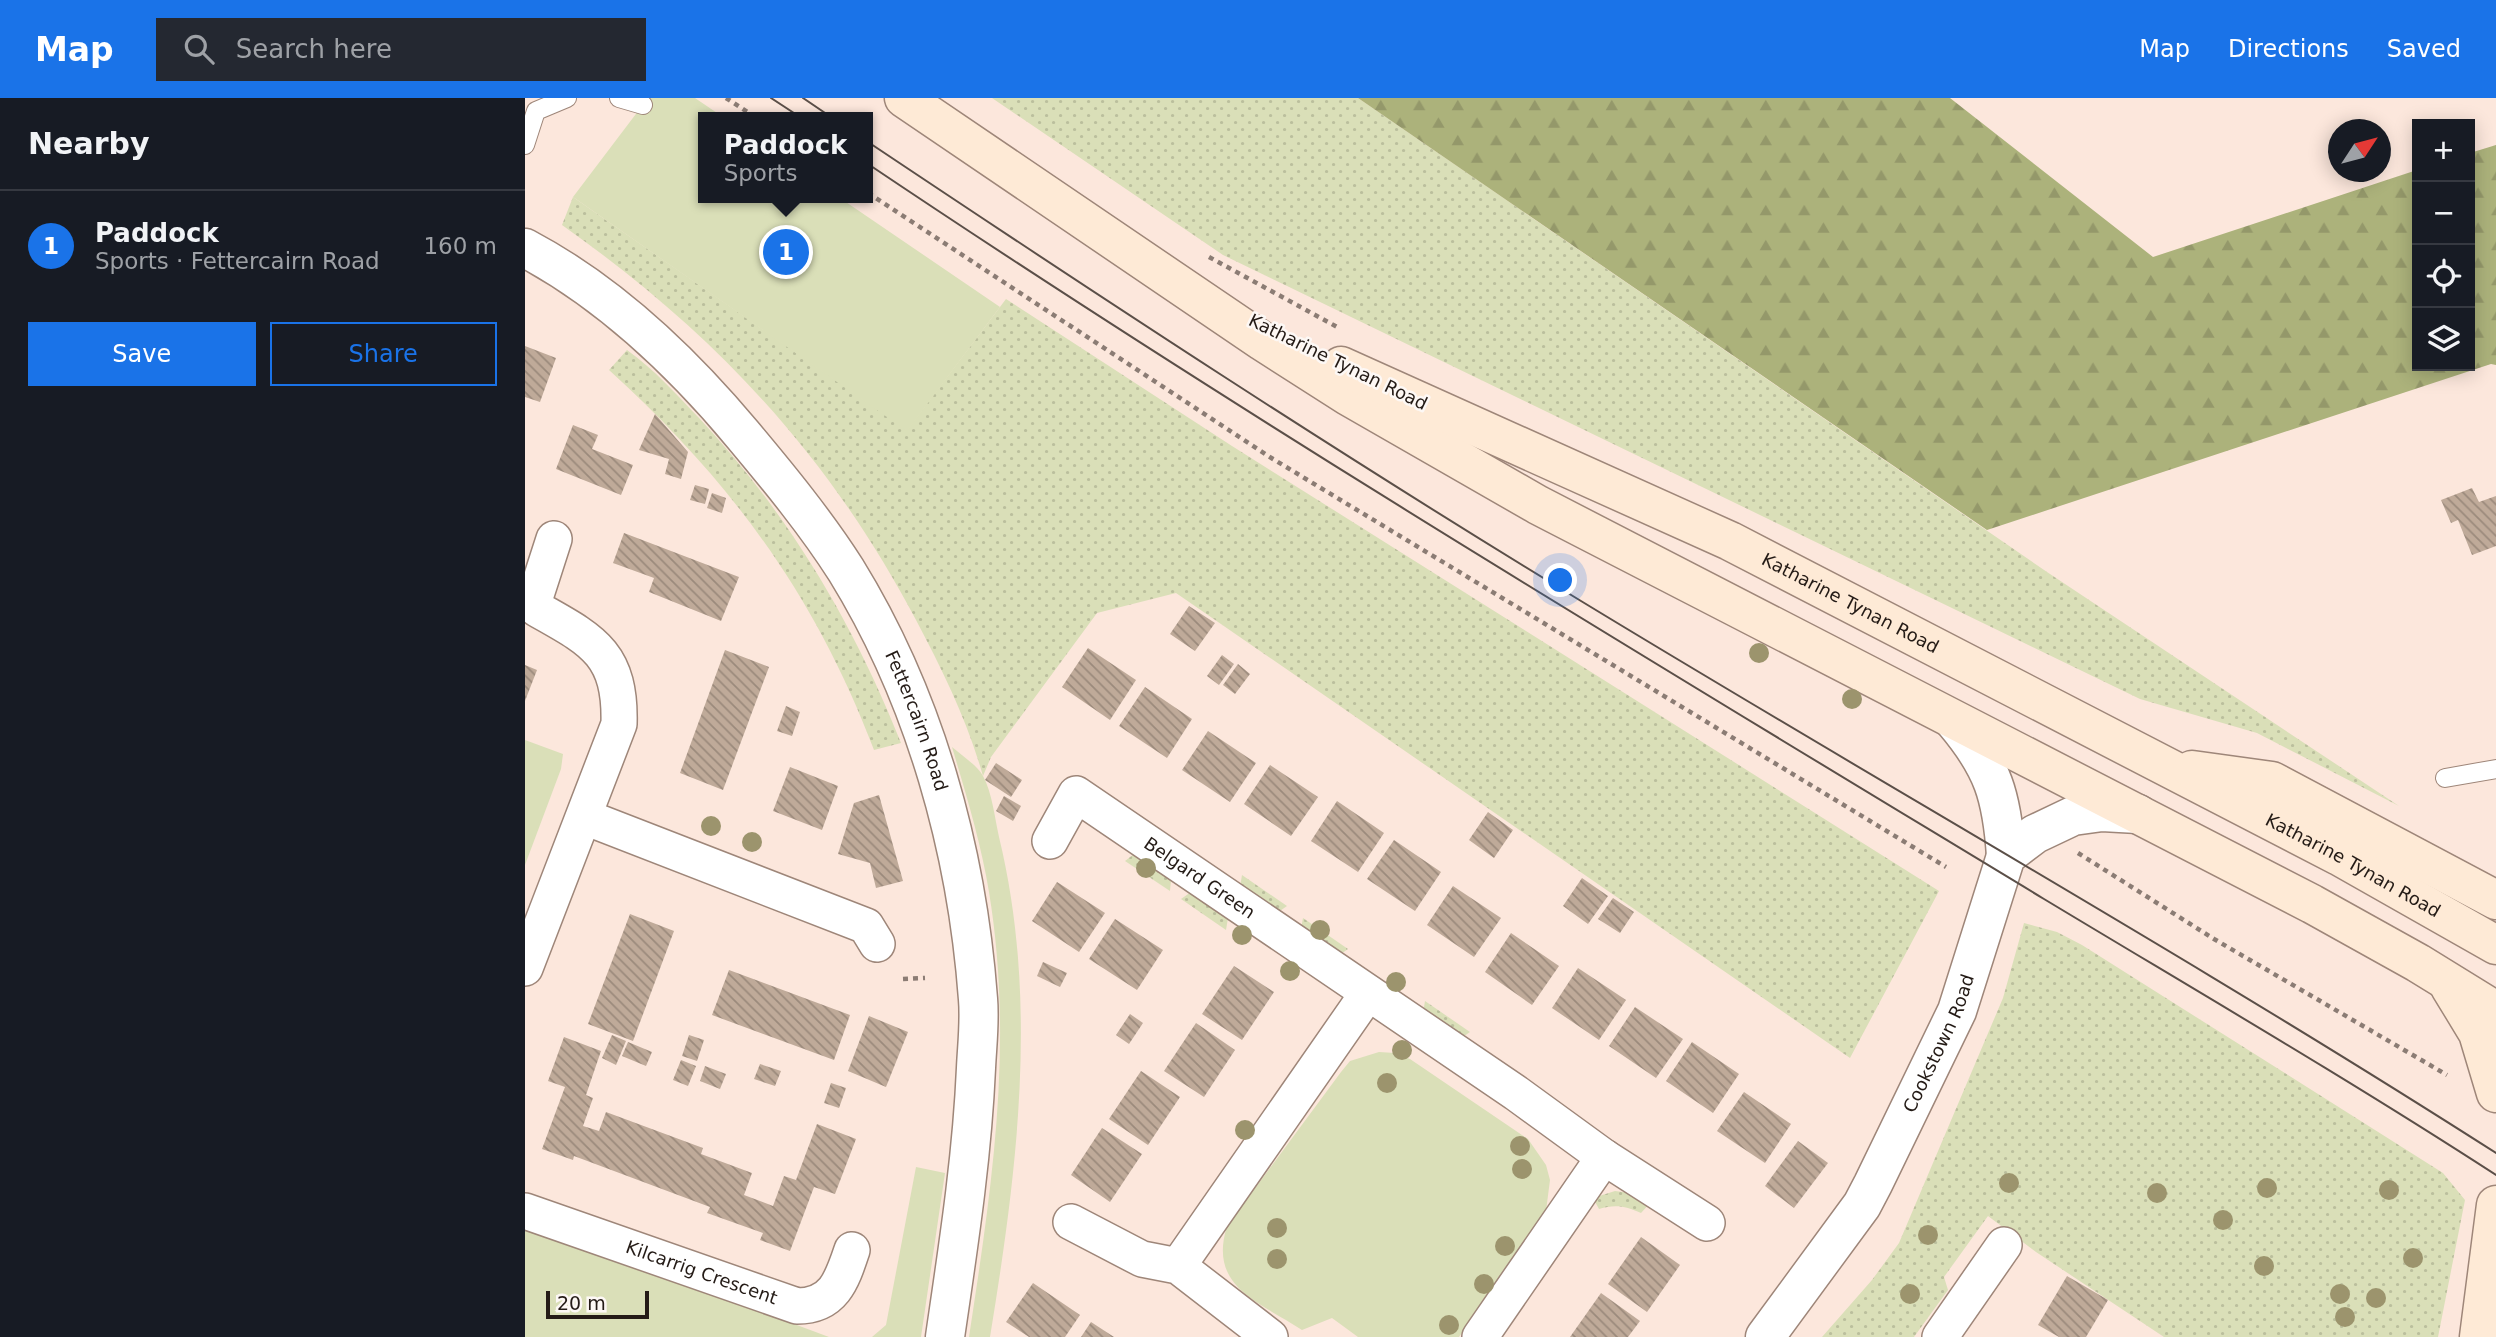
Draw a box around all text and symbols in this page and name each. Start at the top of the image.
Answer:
search box [156,18,646,81]
text: Map [35,30,114,69]
icon: search [180,30,218,68]
text: Search here [236,34,392,64]
text: Map [2139,35,2190,63]
text: Directions [2228,35,2349,63]
text: Saved [2387,35,2461,63]
popup [698,112,873,203]
north arrow [2328,119,2391,182]
map controls [2412,119,2475,371]
button: + [2412,119,2475,182]
text: Nearby [28,126,150,161]
text: Paddock [724,130,847,160]
text: Sports [724,160,797,186]
button: − [2412,182,2475,245]
text: Paddock [95,218,219,248]
pin: 1 [763,226,809,278]
text: 1 [43,233,59,259]
text: 160 m [423,233,497,259]
button: locate [2412,245,2475,308]
text: Sports · Fettercairn Road [95,248,380,274]
button: layers [2412,308,2475,371]
street label: Katharine Tynan Road [1245,309,1431,414]
button: Save [28,322,256,386]
button: Share [270,322,497,386]
street label: Katharine Tynan Road [1759,548,1943,657]
your location [1543,563,1577,597]
street label: Fettercairn Road [881,647,952,793]
street label: Katharine Tynan Road [2262,809,2444,921]
street label: Belgard Green [1140,832,1259,923]
street label: Cookstown Road [1898,971,1978,1116]
street label: Kilcarrig Crescent [623,1236,780,1308]
scale bar [546,1288,649,1320]
text: 20 m [557,1292,606,1314]

